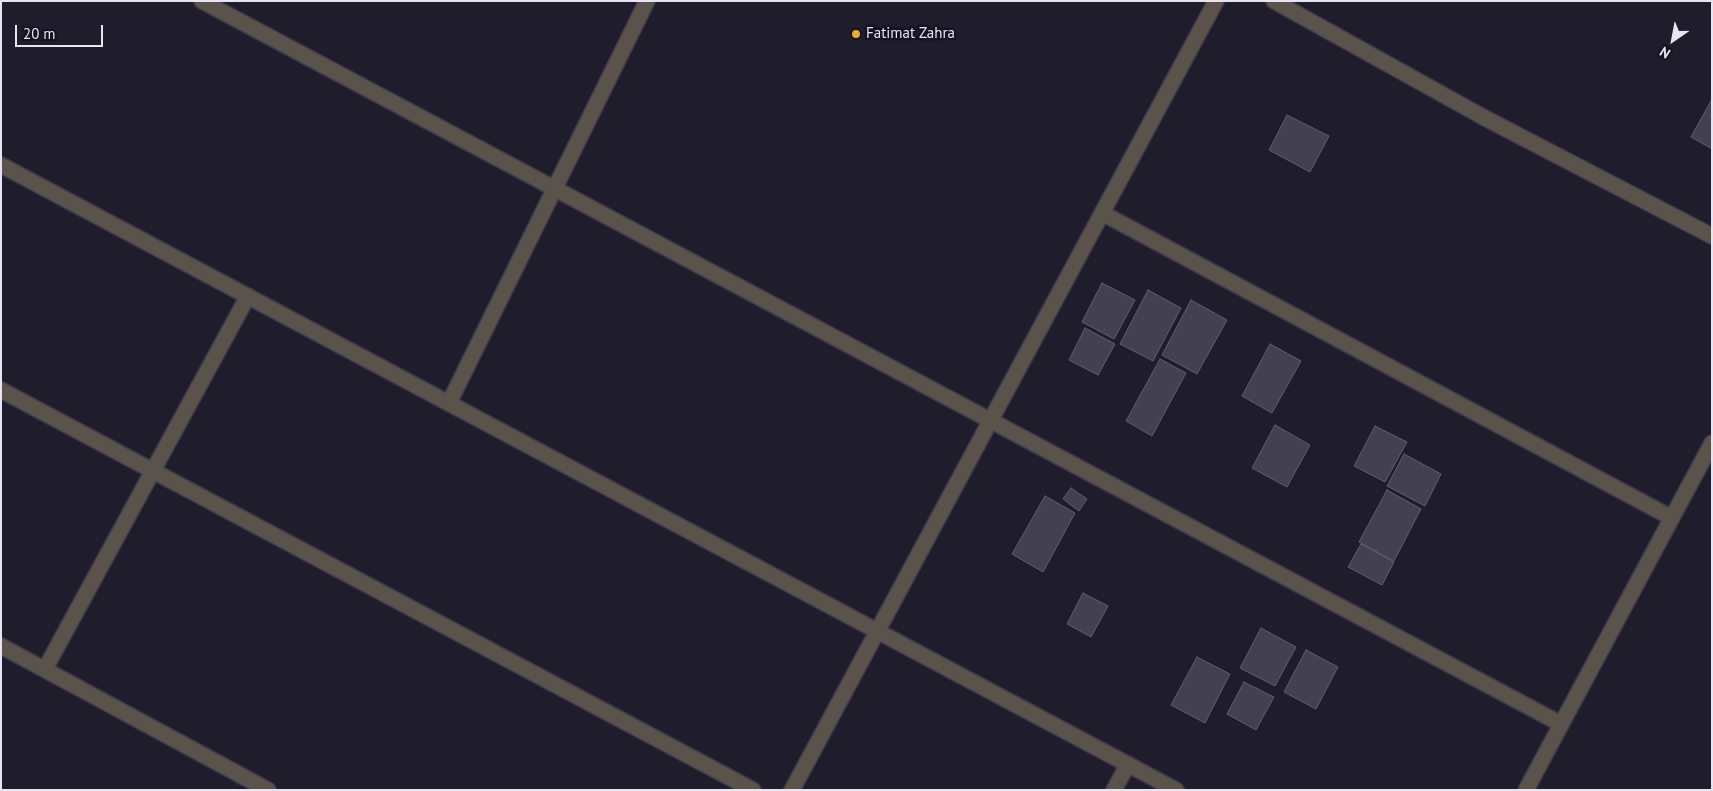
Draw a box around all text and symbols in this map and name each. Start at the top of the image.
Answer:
scale bar [18,15,105,47]
north arrow [1648,15,1698,65]
text: 20 m [23,24,56,43]
place label: Fatimat Zahra [866,25,955,43]
marker: Fatimat Zahra [850,28,862,40]
text: N [1656,43,1674,63]

